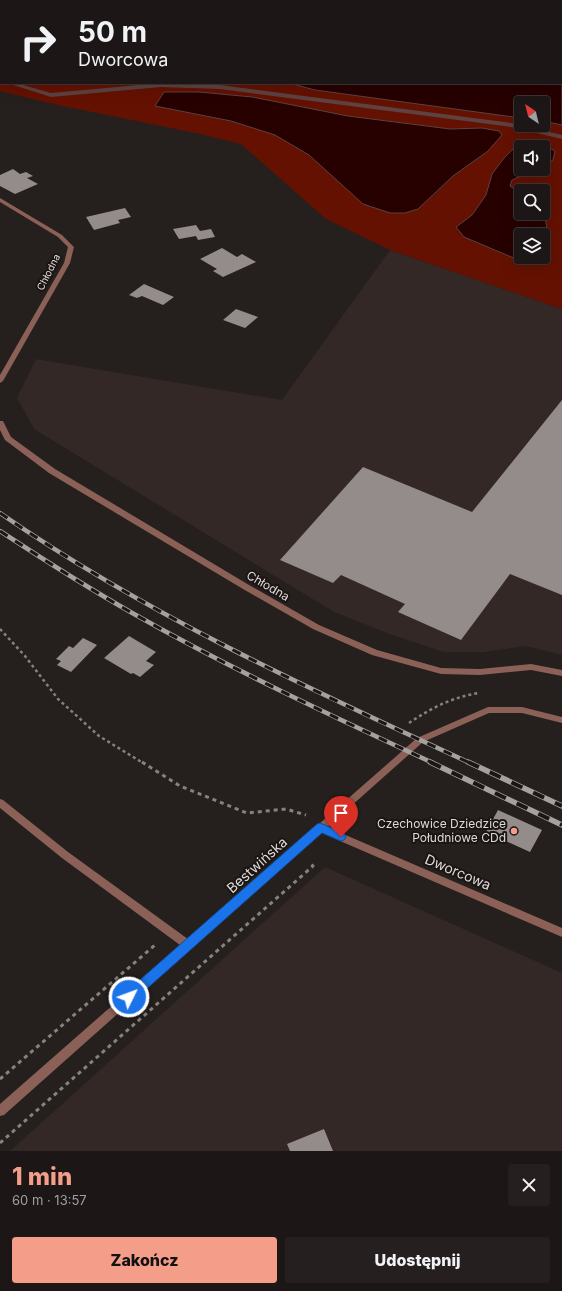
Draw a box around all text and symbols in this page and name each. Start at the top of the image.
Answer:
text: 50 m [78,15,147,49]
icon: right [12,16,64,68]
text: Dworcowa [78,49,168,70]
north arrow [514,96,550,132]
map controls [514,96,550,264]
button: sound [514,140,550,176]
button: search [514,184,550,220]
button: layers [514,228,550,264]
street label: Chłodna [34,252,62,292]
street label: Chłodna [244,567,292,604]
pin [324,796,358,837]
icon: arrive [330,802,352,824]
place label: Czechowice Dziedzice Południowe CDd [377,816,506,845]
marker: Czechowice Dziedzice Południowe CDd [509,826,519,836]
street label: Bestwińska [223,833,290,896]
street label: Dworcowa [423,850,494,893]
position arrow [108,976,150,1018]
text: 1 min [12,1162,72,1191]
button: close [508,1164,550,1206]
text: 60 m · 13:57 [12,1192,87,1208]
button: Zakończ [12,1237,277,1283]
button: Udostępnij [285,1237,550,1283]

